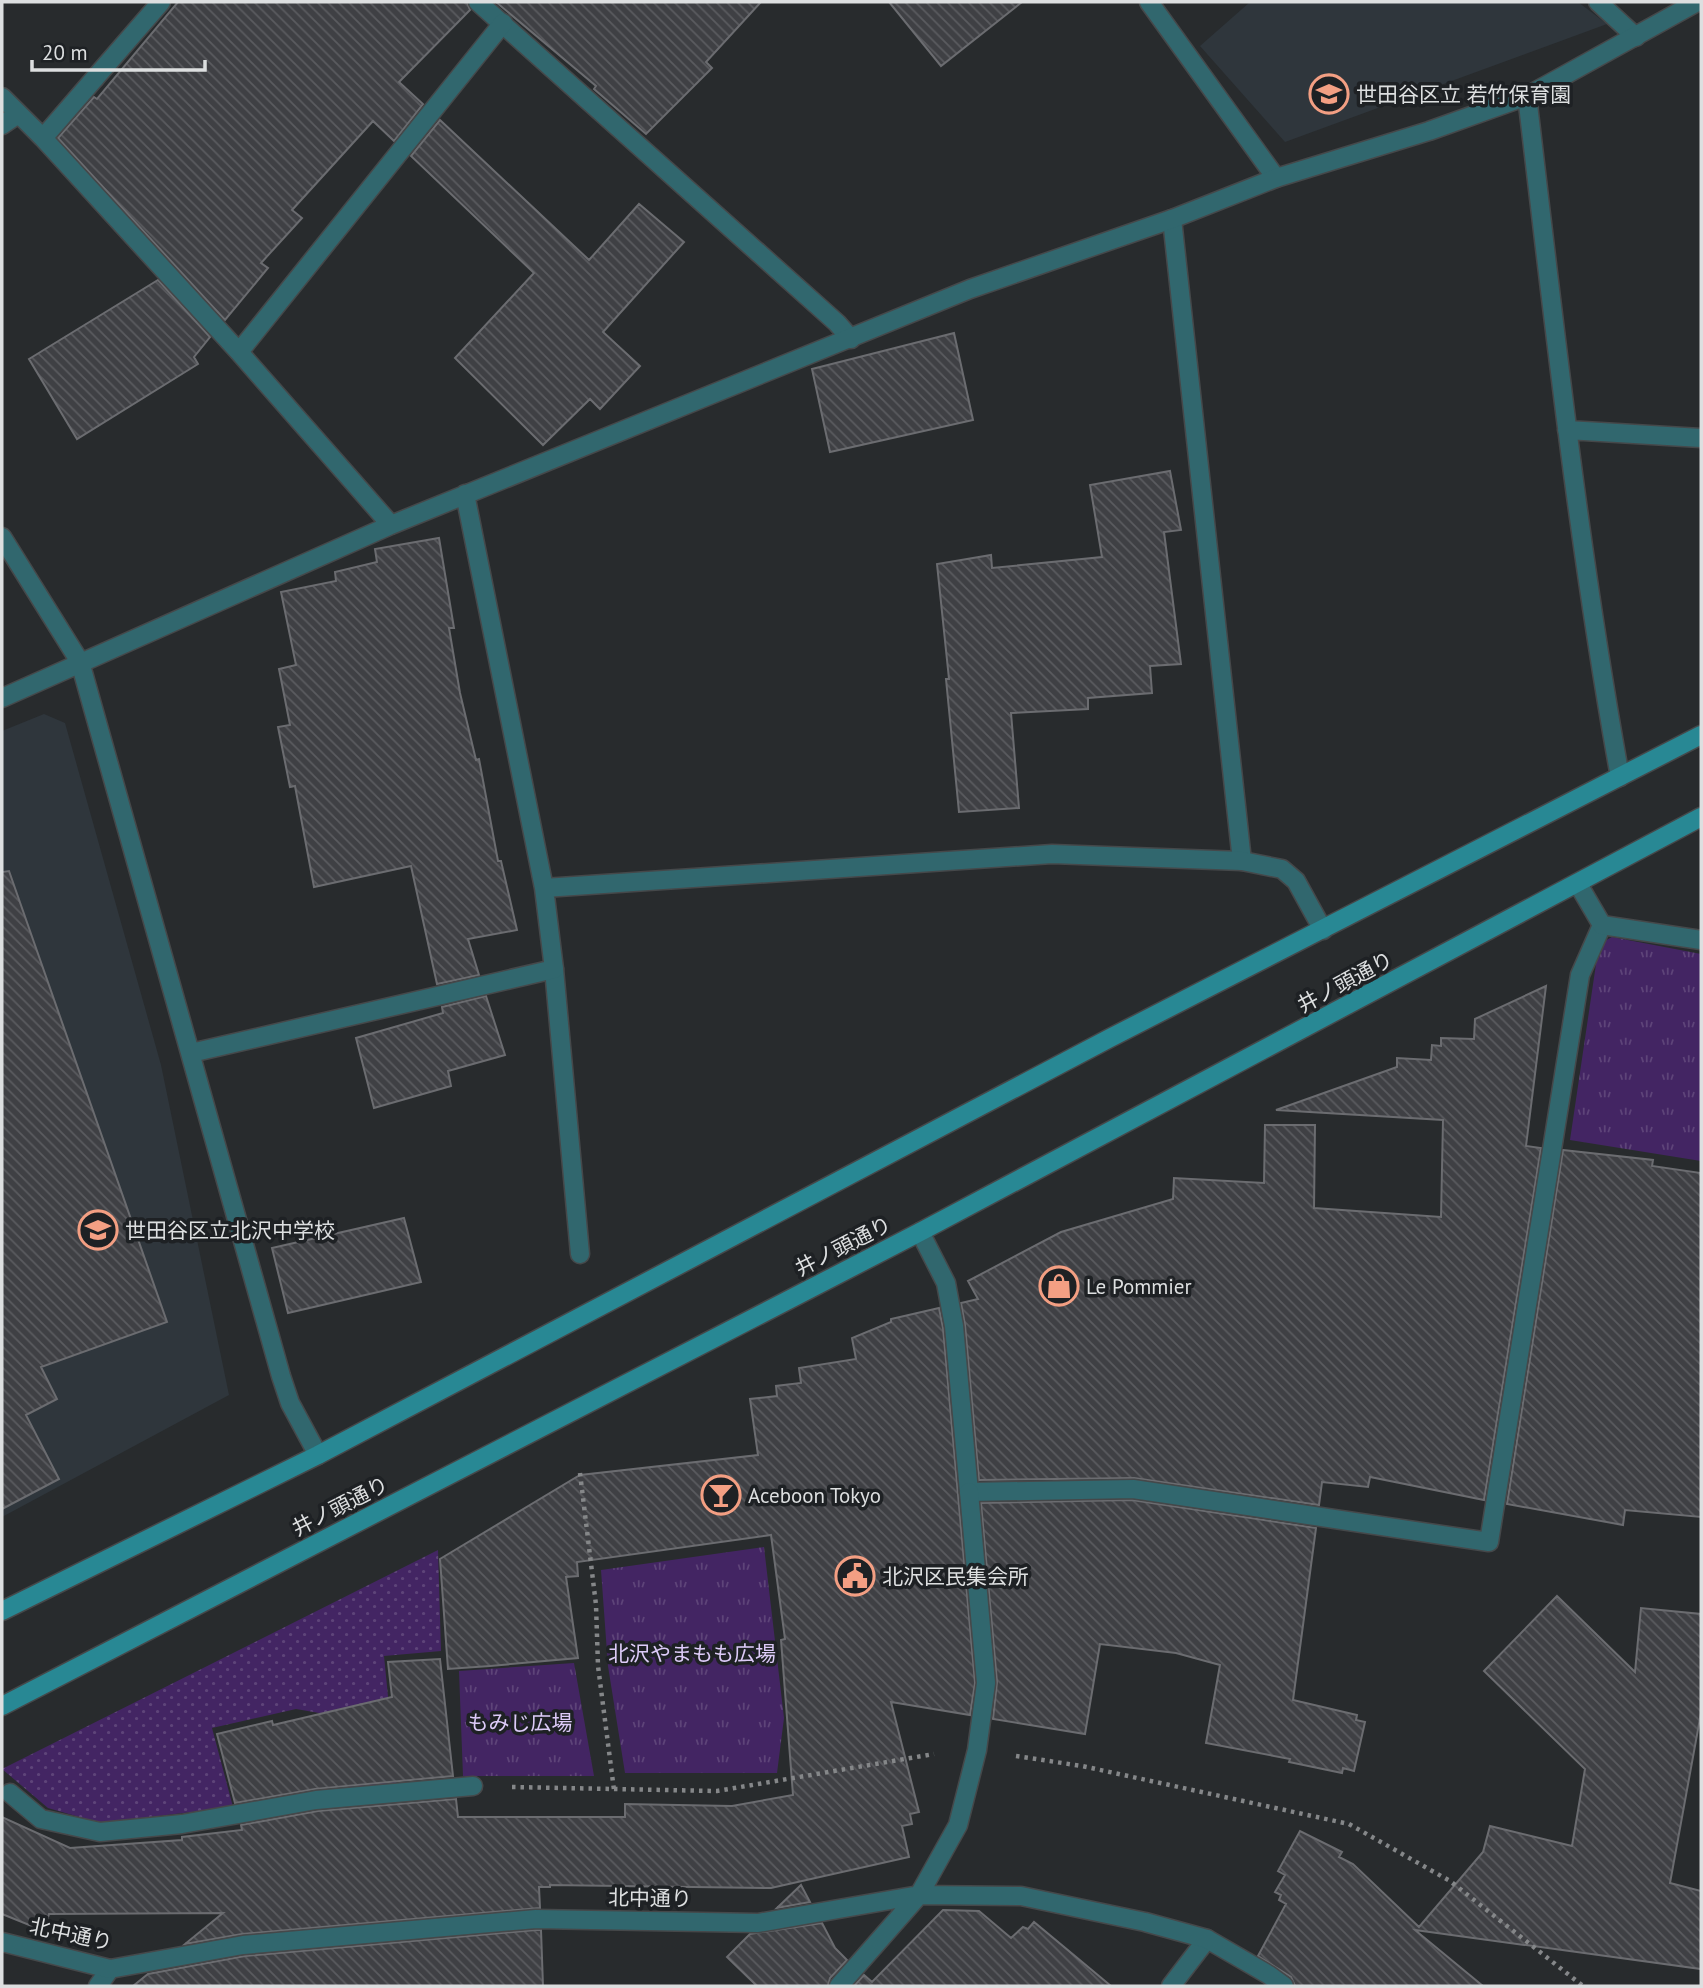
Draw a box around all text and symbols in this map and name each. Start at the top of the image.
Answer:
scale bar [32,28,205,72]
text: 20 m [42,39,88,66]
school or university icon: 世田谷区立 若竹保育園 [1308,73,1350,115]
place label: 世田谷区立 若竹保育園 [1356,81,1572,108]
street label: 井ノ頭通り [1292,945,1398,1019]
school or university icon: 世田谷区立北沢中学校 [77,1209,119,1251]
street label: 井ノ頭通り [790,1210,896,1282]
place label: 世田谷区立北沢中学校 [125,1217,335,1244]
shop icon: Le Pommier [1038,1265,1080,1307]
place label: Le Pommier [1086,1273,1192,1300]
street label: 井ノ頭通り [287,1470,393,1542]
bar icon: Aceboon Tokyo [700,1474,742,1516]
place label: Aceboon Tokyo [748,1482,881,1509]
public building icon: 北沢区民集会所 [834,1555,876,1597]
place label: 北沢区民集会所 [882,1563,1029,1590]
park label: 北沢やまもも広場 [608,1640,776,1667]
park label: もみじ広場 [468,1709,573,1736]
street label: 北中通り [608,1884,692,1912]
street label: 北中通り [27,1912,115,1956]

